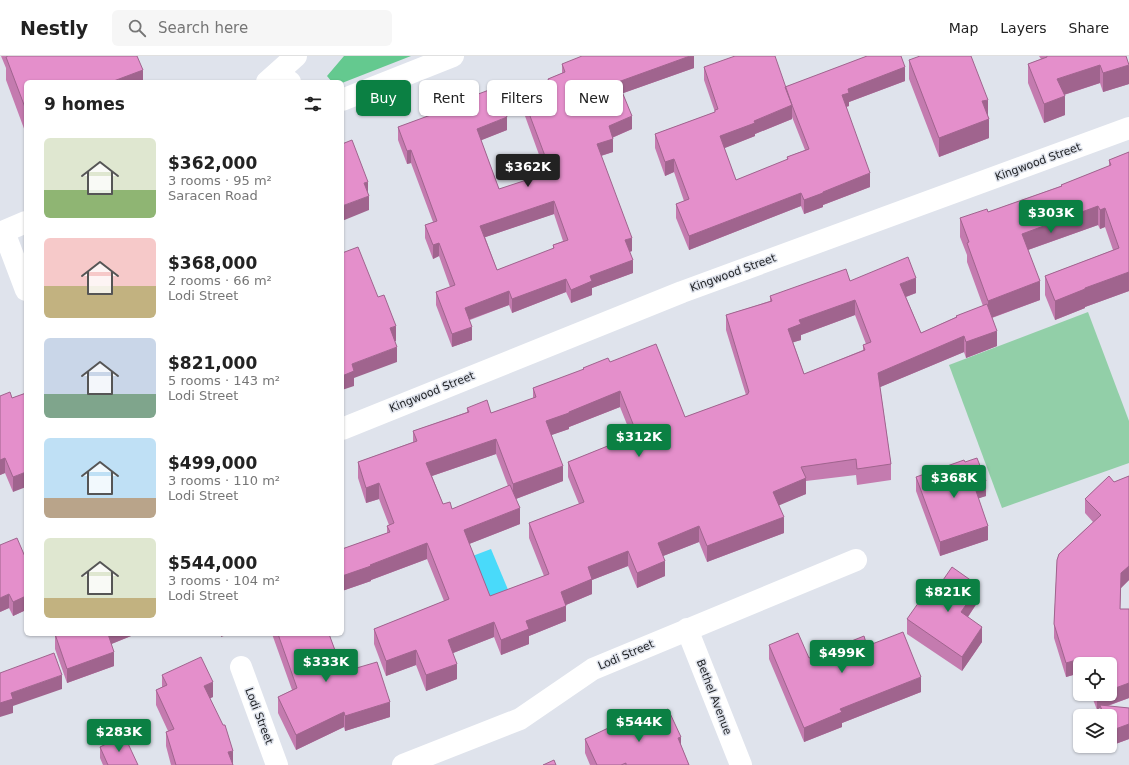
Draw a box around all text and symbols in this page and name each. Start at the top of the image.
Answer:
search box [112,10,392,46]
text: Nestly [20,17,88,39]
icon: search [126,17,148,39]
text: Search here [158,19,248,37]
text: Map [949,20,978,36]
text: Layers [1000,20,1047,36]
text: Share [1069,20,1109,36]
chip: Buy [356,80,411,116]
chip: Rent [419,80,479,116]
chip: Filters [487,80,557,116]
chip: New [565,80,623,116]
icon: filters [302,93,324,115]
text: 9 homes [44,94,125,114]
street label: Kingwood Street [993,140,1083,184]
text: $362,000 [168,153,257,173]
icon: home [76,154,124,202]
pin: $362K [500,154,556,188]
text: $362K [505,159,551,174]
text: 3 rooms · 95 m² [168,173,272,188]
text: Saracen Road [168,188,258,203]
pin: $303K [1023,200,1079,234]
text: $303K [1028,205,1074,220]
street label: Kingwood Street [688,251,778,295]
text: $368,000 [168,253,257,273]
icon: home [76,254,124,302]
text: 2 rooms · 66 m² [168,273,272,288]
text: Lodi Street [168,288,238,303]
text: $821,000 [168,353,257,373]
icon: home [76,354,124,402]
street label: Kingwood Street [388,369,477,415]
text: 5 rooms · 143 m² [168,373,280,388]
text: Lodi Street [168,388,238,403]
pin: $312K [611,424,667,458]
text: $312K [616,429,662,444]
text: $499,000 [168,453,257,473]
icon: home [76,454,124,502]
pin: $368K [926,465,982,499]
text: $368K [931,470,977,485]
text: 3 rooms · 110 m² [168,473,280,488]
text: Lodi Street [168,488,238,503]
text: $544,000 [168,553,257,573]
icon: home [76,554,124,602]
text: 3 rooms · 104 m² [168,573,280,588]
pin: $821K [920,579,976,613]
text: $821K [925,584,971,599]
text: Lodi Street [168,588,238,603]
street label: Lodi Street [596,637,657,673]
pin: $499K [814,640,870,674]
text: $499K [819,645,865,660]
pin: $333K [298,649,354,683]
text: $333K [303,654,349,669]
street label: Bethel Avenue [694,657,734,737]
map controls [1073,657,1117,753]
button: locate [1073,657,1117,701]
street label: Lodi Street [242,686,276,747]
pin: $544K [611,709,667,743]
button: layers [1073,709,1117,753]
text: $544K [616,714,662,729]
pin: $283K [91,719,147,753]
text: $283K [96,724,142,739]

